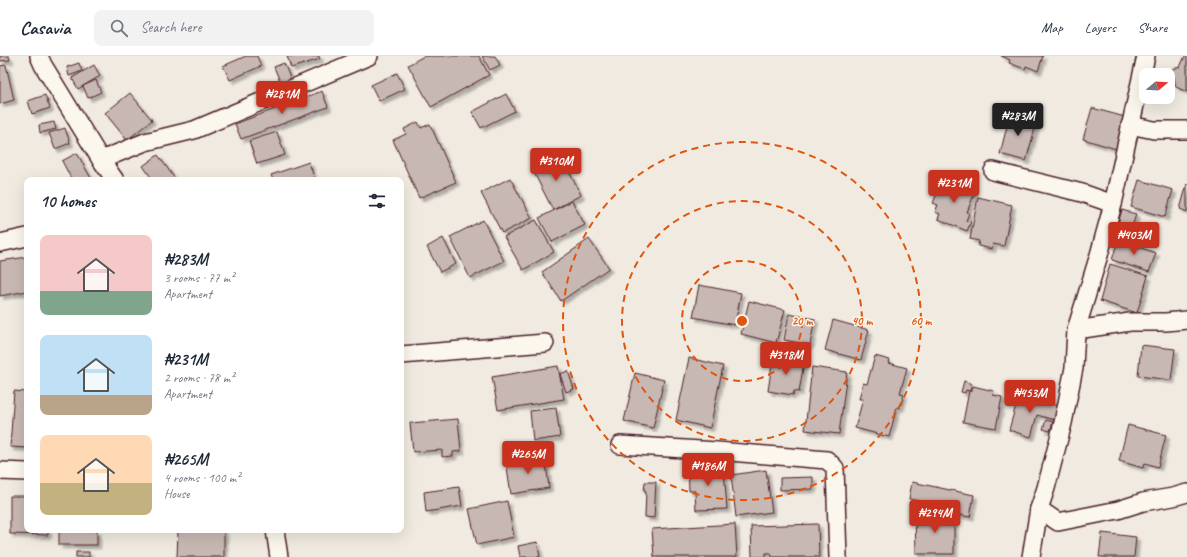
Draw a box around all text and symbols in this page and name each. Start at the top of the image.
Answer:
search box [94,10,374,46]
text: Casavia [20,16,70,40]
icon: search [108,17,130,39]
text: Search here [140,18,202,37]
text: Map [1041,19,1063,36]
text: Layers [1085,19,1116,36]
text: Share [1138,19,1167,36]
north arrow [1139,68,1175,104]
map controls [1139,68,1175,104]
pin: ₦281M [254,81,310,115]
text: ₦281M [265,86,299,102]
pin: ₦283M [990,103,1046,137]
text: ₦283M [1001,108,1035,124]
pin: ₦310M [528,148,584,182]
text: ₦310M [539,153,573,169]
pin: ₦231M [926,170,982,204]
text: ₦231M [937,175,971,191]
icon: filters [366,190,388,212]
text: 10 homes [40,191,96,212]
pin: ₦403M [1106,222,1162,256]
text: ₦403M [1117,227,1151,243]
text: ₦283M [164,249,208,270]
icon: home [72,251,120,299]
text: 3 rooms · 77 m² [164,270,234,286]
text: Apartment [164,286,212,302]
text: 20 m [792,313,813,329]
text: 40 m [852,313,873,329]
text: 60 m [911,313,933,329]
centre of rings [735,314,749,328]
pin: ₦318M [758,342,814,376]
text: ₦318M [769,347,803,363]
text: ₦231M [164,349,208,370]
icon: home [72,351,120,399]
text: 2 rooms · 78 m² [164,370,234,386]
pin: ₦453M [1002,380,1058,414]
text: ₦453M [1013,385,1047,401]
text: Apartment [164,386,212,402]
pin: ₦265M [500,441,556,475]
text: ₦265M [511,446,545,462]
text: ₦265M [164,449,208,470]
icon: home [72,451,120,499]
pin: ₦186M [680,453,736,487]
text: ₦186M [691,458,725,474]
text: 4 rooms · 100 m² [164,470,240,486]
text: House [164,486,189,502]
pin: ₦294M [907,500,963,534]
text: ₦294M [918,505,952,521]

